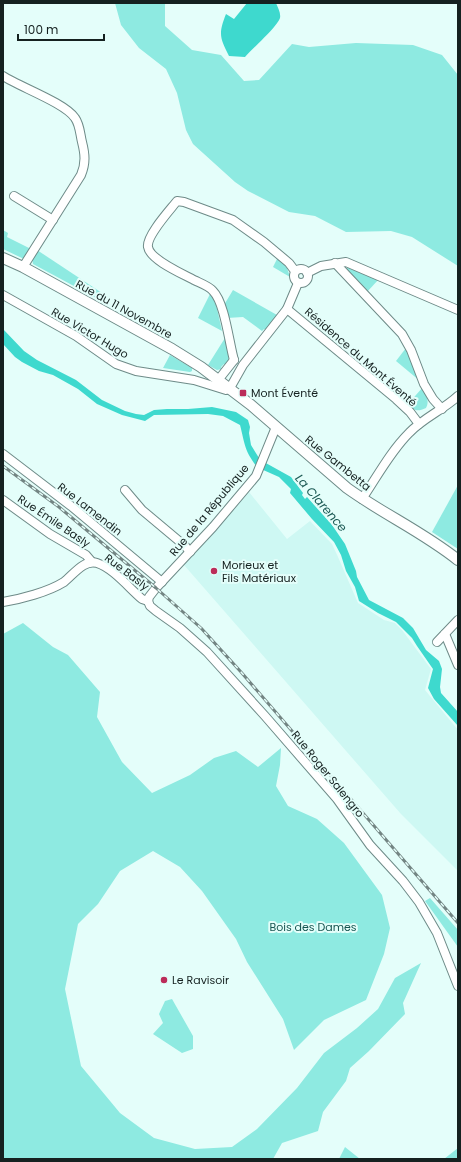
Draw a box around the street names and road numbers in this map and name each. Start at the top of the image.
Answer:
street label: Rue du 11 Novembre [73,276,175,342]
street label: Rue Victor Hugo [48,304,132,362]
street label: Résidence du Mont Éventé [301,304,421,410]
street label: Rue Gambetta [302,431,374,495]
street label: Rue de la République [166,460,252,560]
street label: Rue Lamendin [54,479,126,539]
street label: Rue Émile Basly [15,491,94,552]
street label: Rue Basly [101,550,153,595]
street label: Rue Roger Salengro [288,727,368,821]

